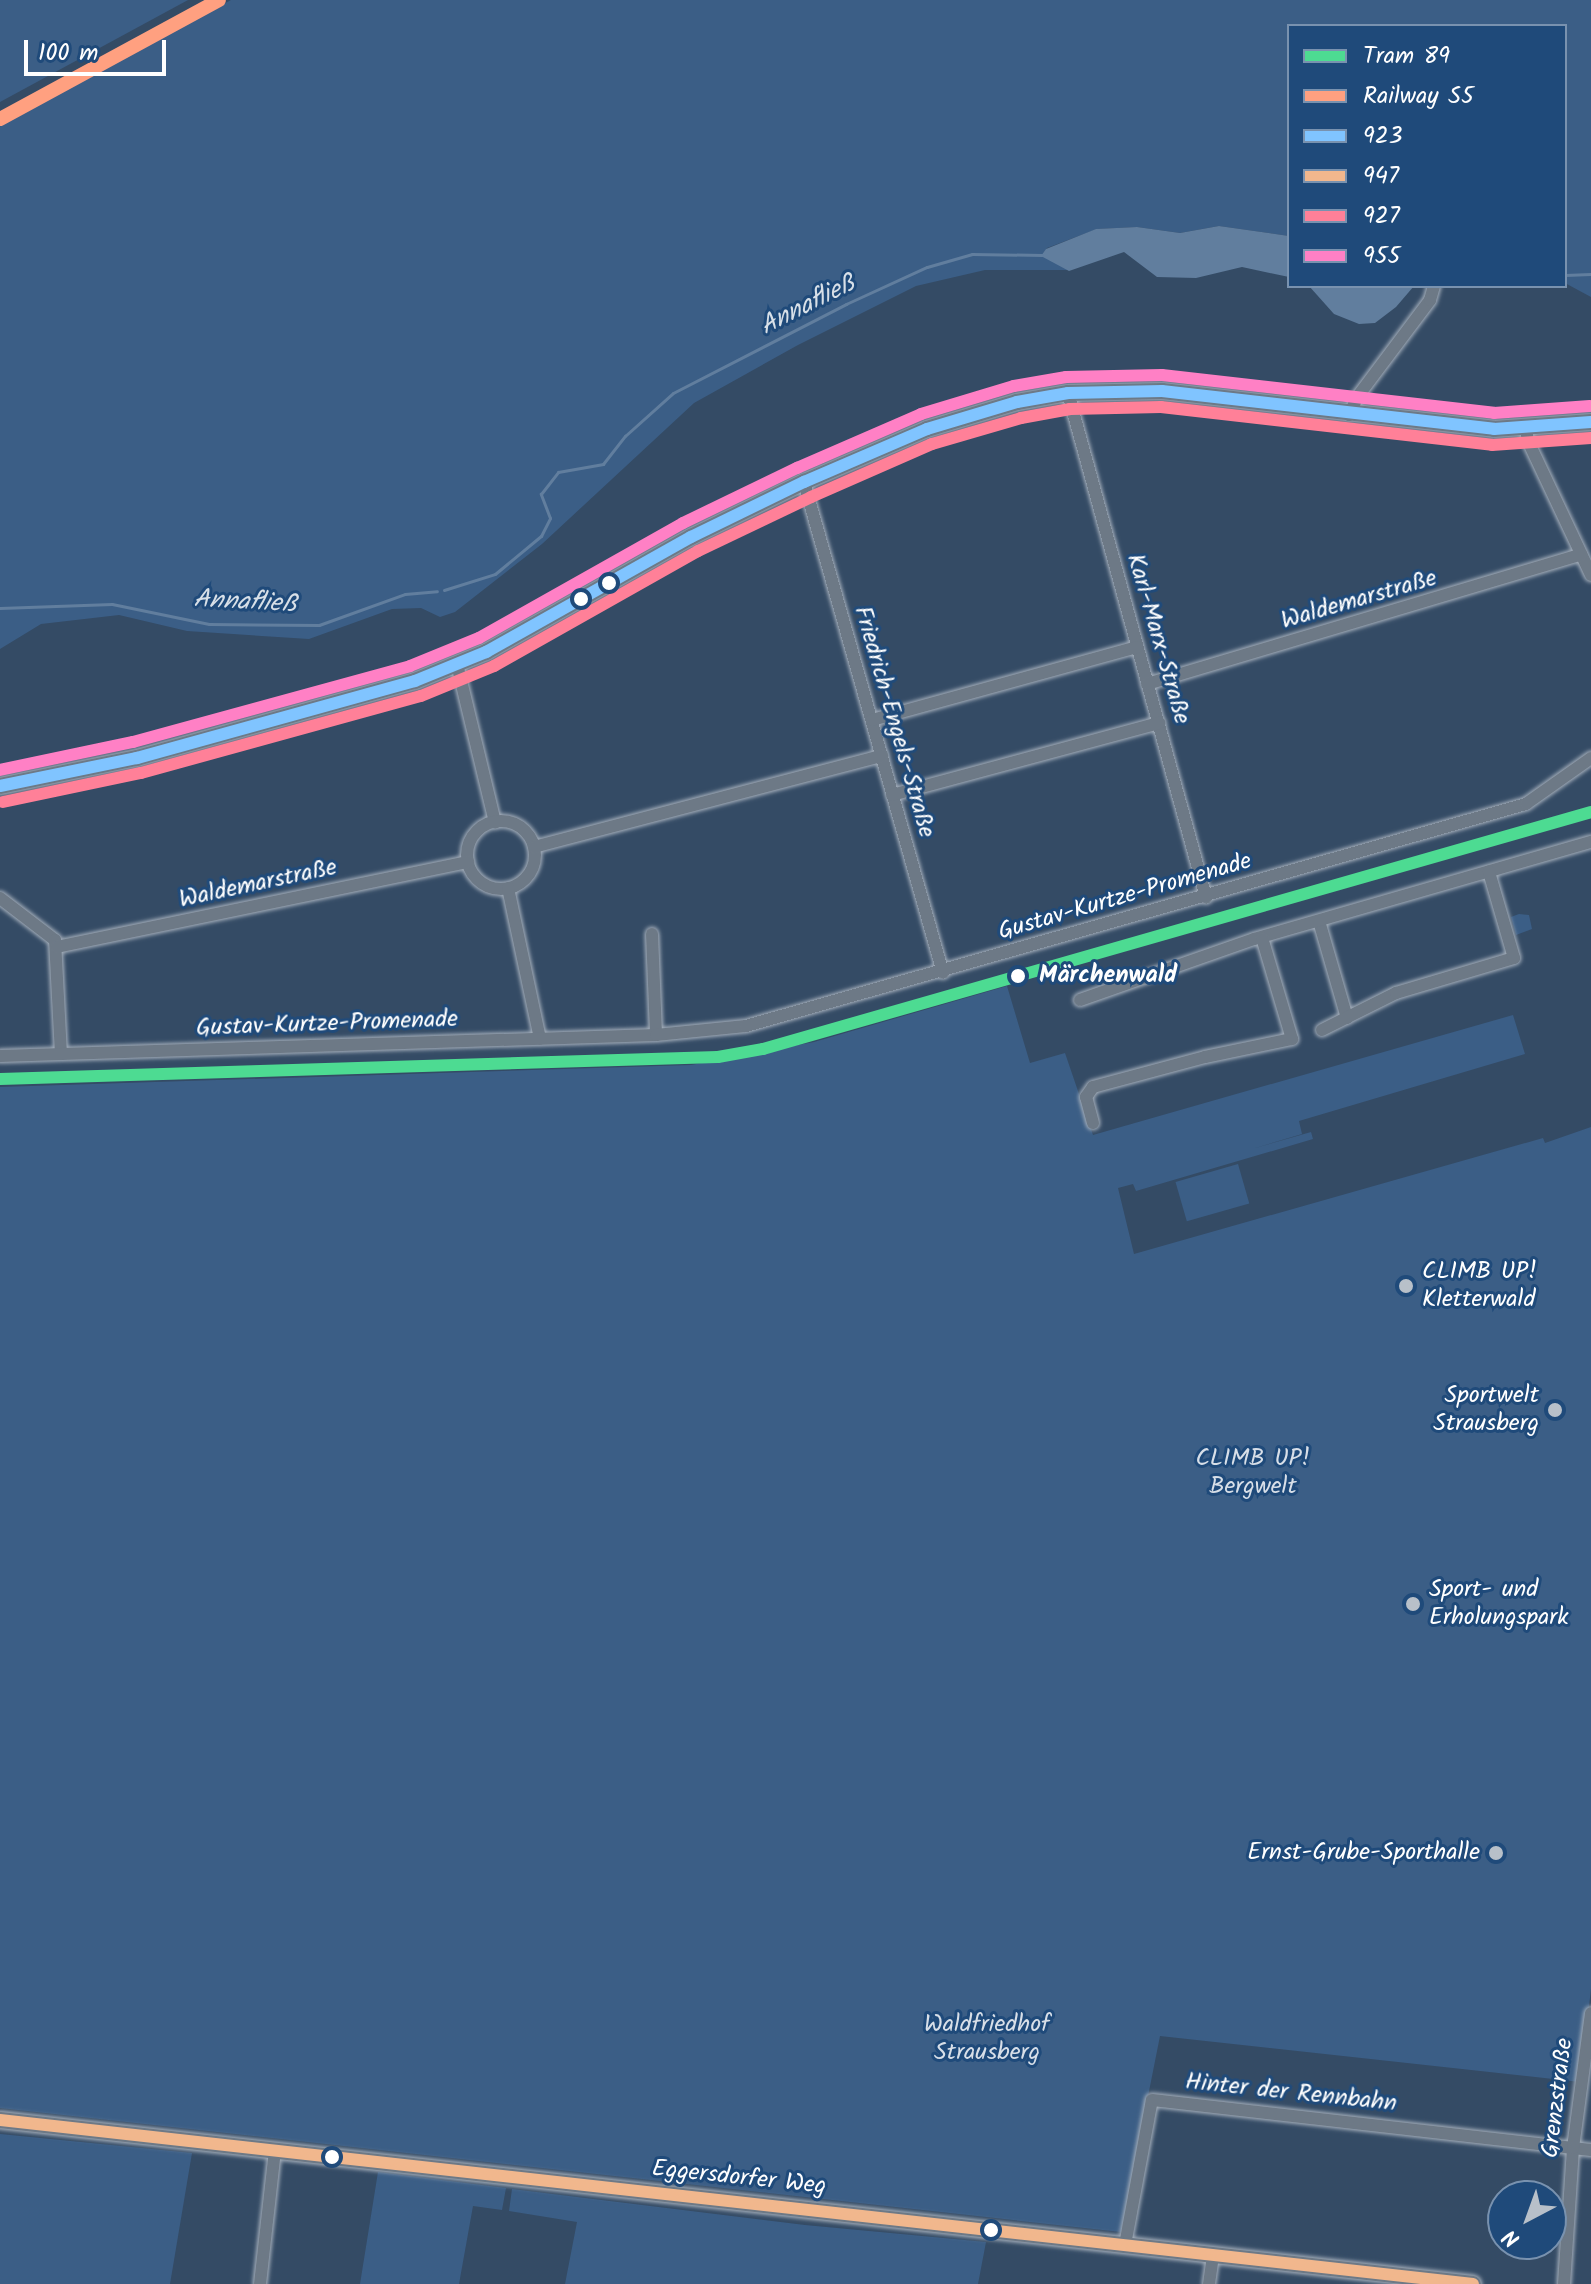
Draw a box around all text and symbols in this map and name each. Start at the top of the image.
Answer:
scale bar [28,24,170,74]
legend [1287,24,1567,288]
text: 100 m [38,34,98,73]
text: Tram 89 [1363,37,1450,76]
text: Railway S5 [1363,77,1474,116]
text: 923 [1363,117,1402,156]
text: 947 [1363,157,1399,196]
text: 927 [1363,197,1400,236]
text: 955 [1363,237,1401,276]
water label: Annafließ [755,269,861,343]
street label: Karl-Marx-Straße [1120,551,1196,727]
street label: Waldemarstraße [1278,564,1440,636]
unlabelled marker [601,575,617,591]
water label: Annafließ [193,585,297,621]
unlabelled marker [573,591,589,607]
street label: Friedrich-Engels-Straße [847,603,941,841]
street label: Gustav-Kurtze-Promenade [995,847,1255,947]
street label: Waldemarstraße [176,853,340,915]
marker: Märchenwald [1004,962,1032,990]
place label: Märchenwald [1039,962,1177,990]
street label: Gustav-Kurtze-Promenade [196,1005,458,1043]
place label: CLIMB UP! Kletterwald [1422,1258,1537,1314]
marker: CLIMB UP! Kletterwald [1397,1277,1415,1295]
place label: Sportwelt Strausberg [1433,1382,1539,1438]
marker: Sportwelt Strausberg [1546,1401,1564,1419]
park label: CLIMB UP! Bergwelt [1195,1445,1311,1501]
place label: Sport- und Erholungspark [1429,1576,1568,1632]
marker: Sport- und Erholungspark [1404,1595,1422,1613]
place label: Ernst-Grube-Sporthalle [1247,1839,1480,1867]
marker: Ernst-Grube-Sporthalle [1487,1844,1505,1862]
park label: Waldfriedhof Strausberg [924,2011,1050,2067]
street label: Grenzstraße [1536,2037,1580,2159]
street label: Hinter der Rennbahn [1184,2068,1398,2118]
unlabelled marker [324,2149,340,2165]
street label: Eggersdorfer Weg [650,2155,828,2201]
north arrow [1487,2180,1567,2260]
text: N [1496,2219,1529,2255]
unlabelled marker [983,2222,999,2238]

